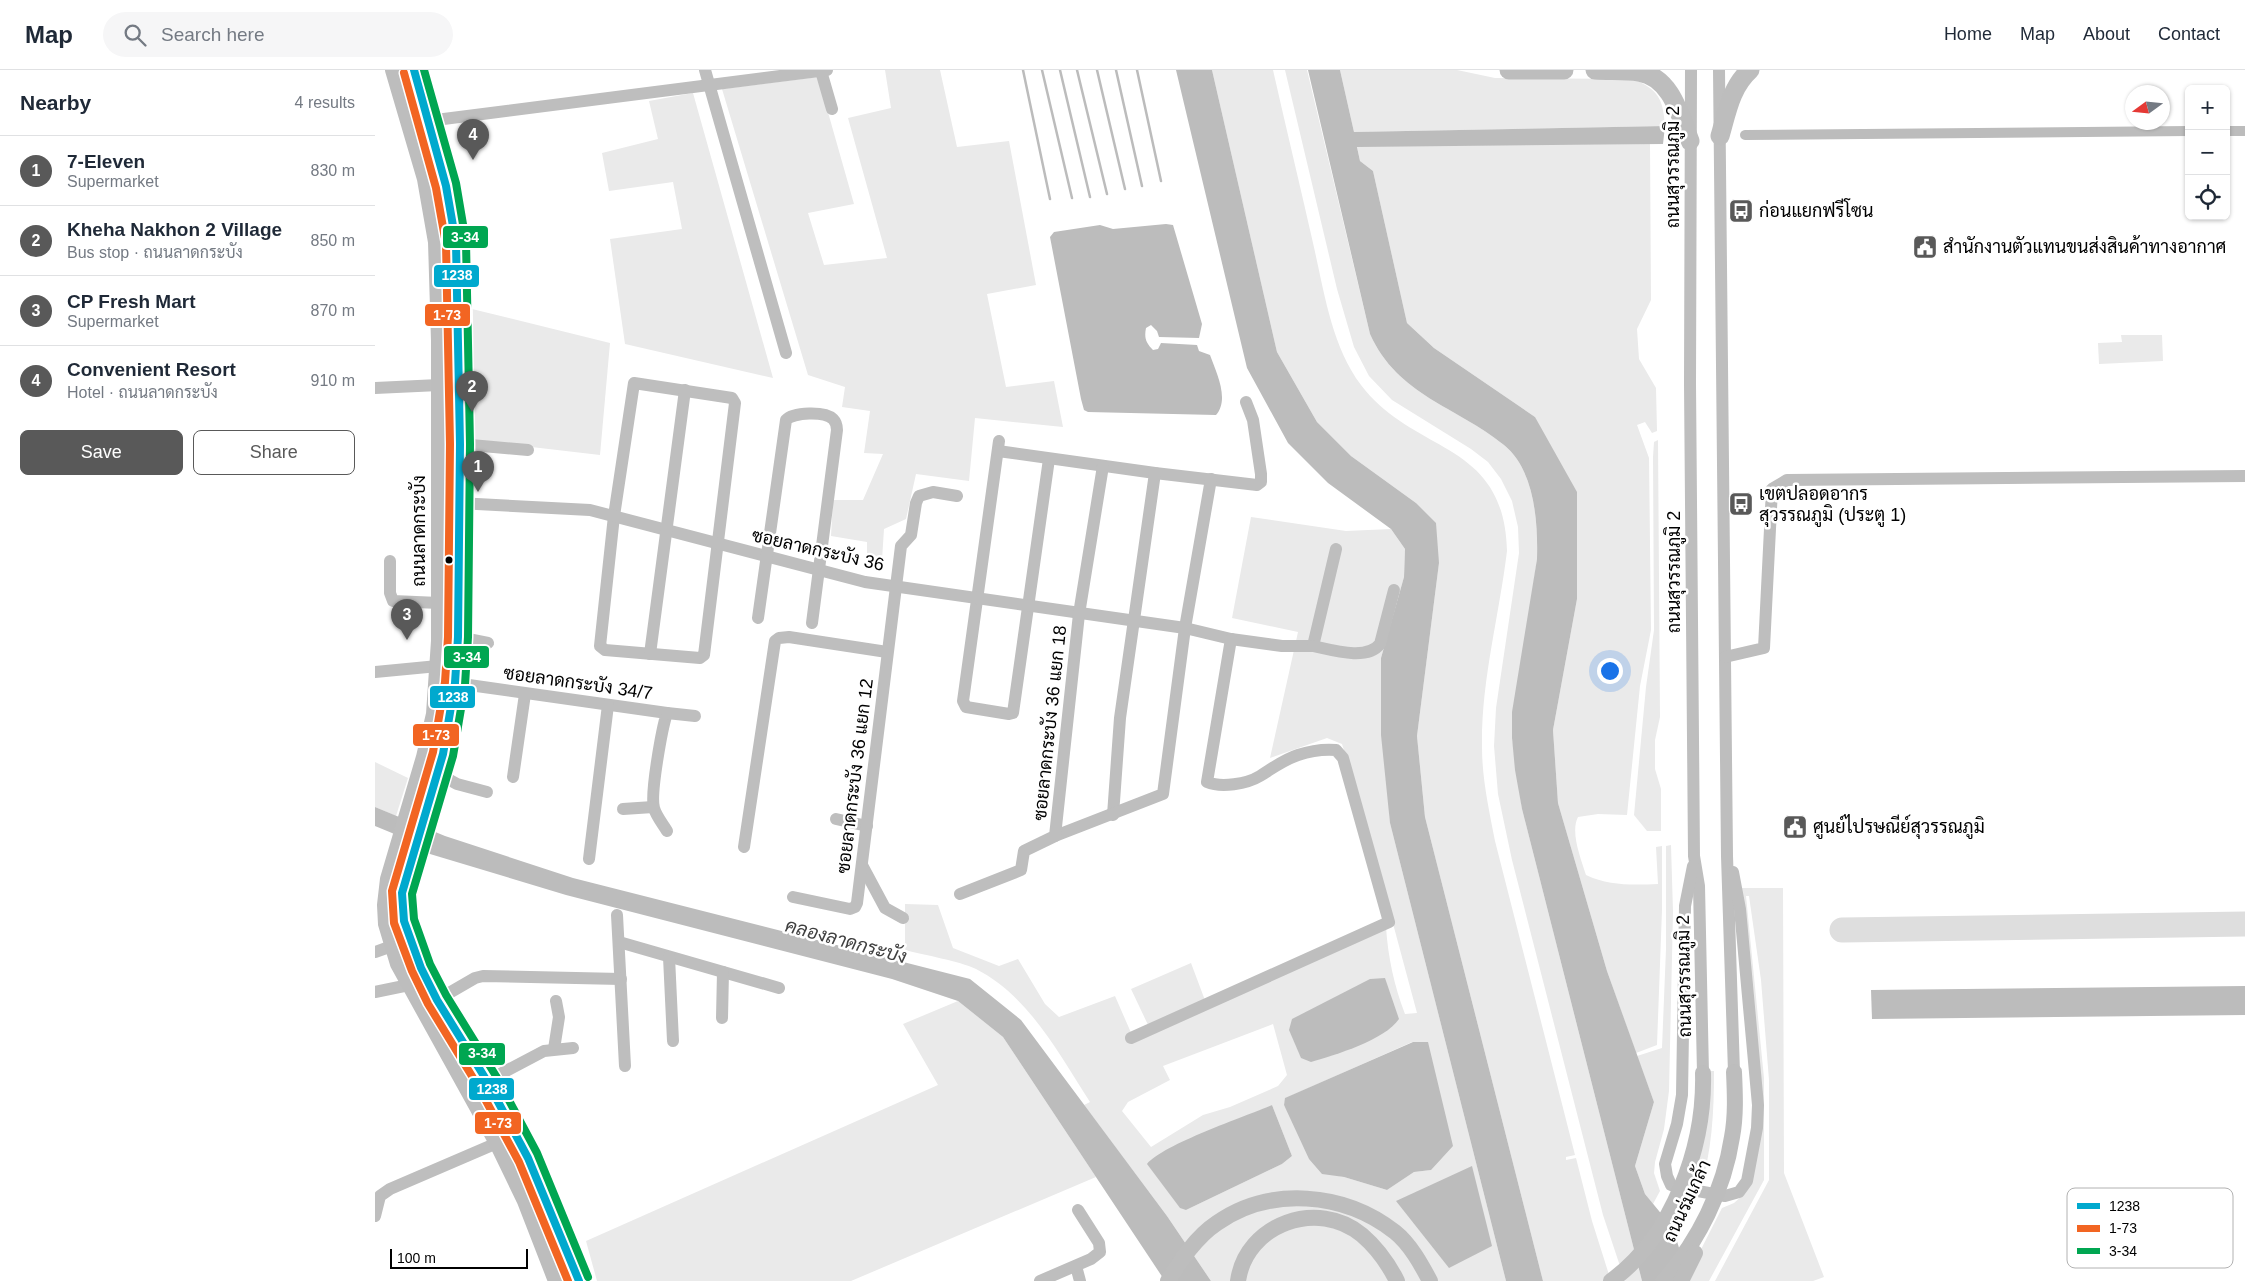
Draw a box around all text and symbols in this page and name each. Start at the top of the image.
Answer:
search box [103,12,453,57]
text: Map [25,21,73,48]
icon: search [121,21,149,49]
text: Search here [161,24,265,45]
text: Home [1944,24,1992,44]
text: Map [2020,24,2055,44]
text: About [2083,24,2130,44]
text: Contact [2158,24,2220,44]
north arrow [2125,85,2170,130]
map controls [2185,85,2230,220]
button: + [2185,85,2230,130]
text: Nearby [20,91,91,114]
text: 4 results [295,94,355,111]
street label: ถนนสุวรรณภูมิ 2 [1662,106,1686,228]
pin: 4 [457,119,489,160]
button: − [2185,130,2230,175]
text: 7-Eleven [67,151,145,172]
text: 1 [32,162,40,179]
text: 830 m [311,162,355,179]
text: Supermarket [67,173,159,190]
button: locate [2185,175,2230,220]
bus stop icon: ก่อนแยกฟรีโซน [1728,198,1754,224]
place label: ก่อนแยกฟรีโซน [1759,198,1874,221]
text: Kheha Nakhon 2 Village [67,219,282,240]
line badge: 3-34 [442,225,489,249]
text: 3-34 [451,229,479,245]
text: 2 [32,232,40,249]
text: 850 m [311,232,355,249]
public building icon: สำนักงานตัวแทนขนส่งสินค้าทางอากาศ [1912,234,1938,260]
place label: สำนักงานตัวแทนขนส่งสินค้าทางอากาศ [1943,235,2226,257]
text: Bus stop · ถนนลาดกระบัง [67,244,243,261]
line badge: 1238 [433,264,480,288]
text: 1238 [441,267,473,283]
text: CP Fresh Mart [67,291,195,312]
text: 3 [32,302,40,319]
text: 870 m [311,302,355,319]
line badge: 1-73 [424,303,471,327]
text: 1-73 [433,307,461,323]
text: Supermarket [67,313,159,330]
text: Convenient Resort [67,359,236,380]
pin: 2 [456,371,488,412]
text: 4 [32,372,40,389]
text: 910 m [311,372,355,389]
text: Hotel · ถนนลาดกระบัง [67,384,218,401]
button: Save [20,430,183,475]
button: Share [193,430,355,475]
pin: 1 [462,451,494,492]
street label: ถนนลาดกระบัง [408,475,429,587]
place label: เขตปลอดอากร สุวรรณภูมิ (ประตู 1) [1759,484,1906,528]
bus stop icon: เขตปลอดอากร สุวรรณภูมิ (ประตู 1) [1728,491,1754,517]
street label: ถนนสุวรรณภูมิ 2 [1663,511,1687,633]
street label: ซอยลาดกระบัง 36 [750,524,886,575]
unlabelled marker [444,555,454,565]
pin: 3 [391,599,423,640]
street label: ซอยลาดกระบัง 36 แยก 18 [1029,624,1070,822]
line badge: 3-34 [443,645,490,669]
text: 3-34 [453,649,481,665]
your location [1597,658,1623,684]
street label: ซอยลาดกระบัง 34/7 [502,662,654,703]
street label: ซอยลาดกระบัง 36 แยก 12 [832,677,877,875]
line badge: 1238 [429,685,476,709]
text: 1238 [437,689,469,705]
line badge: 1-73 [412,723,460,747]
text: 1-73 [422,727,450,743]
public building icon: ศูนย์ไปรษณีย์สุวรรณภูมิ [1782,814,1808,840]
place label: ศูนย์ไปรษณีย์สุวรรณภูมิ [1813,814,1985,840]
street label: ถนนสุวรรณภูมิ 2 [1672,914,1698,1037]
water label: คลองลาดกระบัง [783,915,909,967]
line badge: 3-34 [458,1042,506,1066]
text: 3-34 [468,1045,496,1061]
line badge: 1238 [468,1077,515,1101]
text: 1238 [476,1081,508,1097]
line badge: 1-73 [474,1111,522,1135]
text: 1-73 [484,1115,512,1131]
street label: ถนนร่มเกล้า [1657,1156,1715,1245]
legend [2067,1188,2233,1268]
text: 1238 [2109,1198,2140,1214]
text: 1-73 [2109,1220,2137,1236]
text: 3-34 [2109,1243,2137,1259]
scale bar [390,1246,527,1269]
text: 100 m [397,1250,436,1266]

